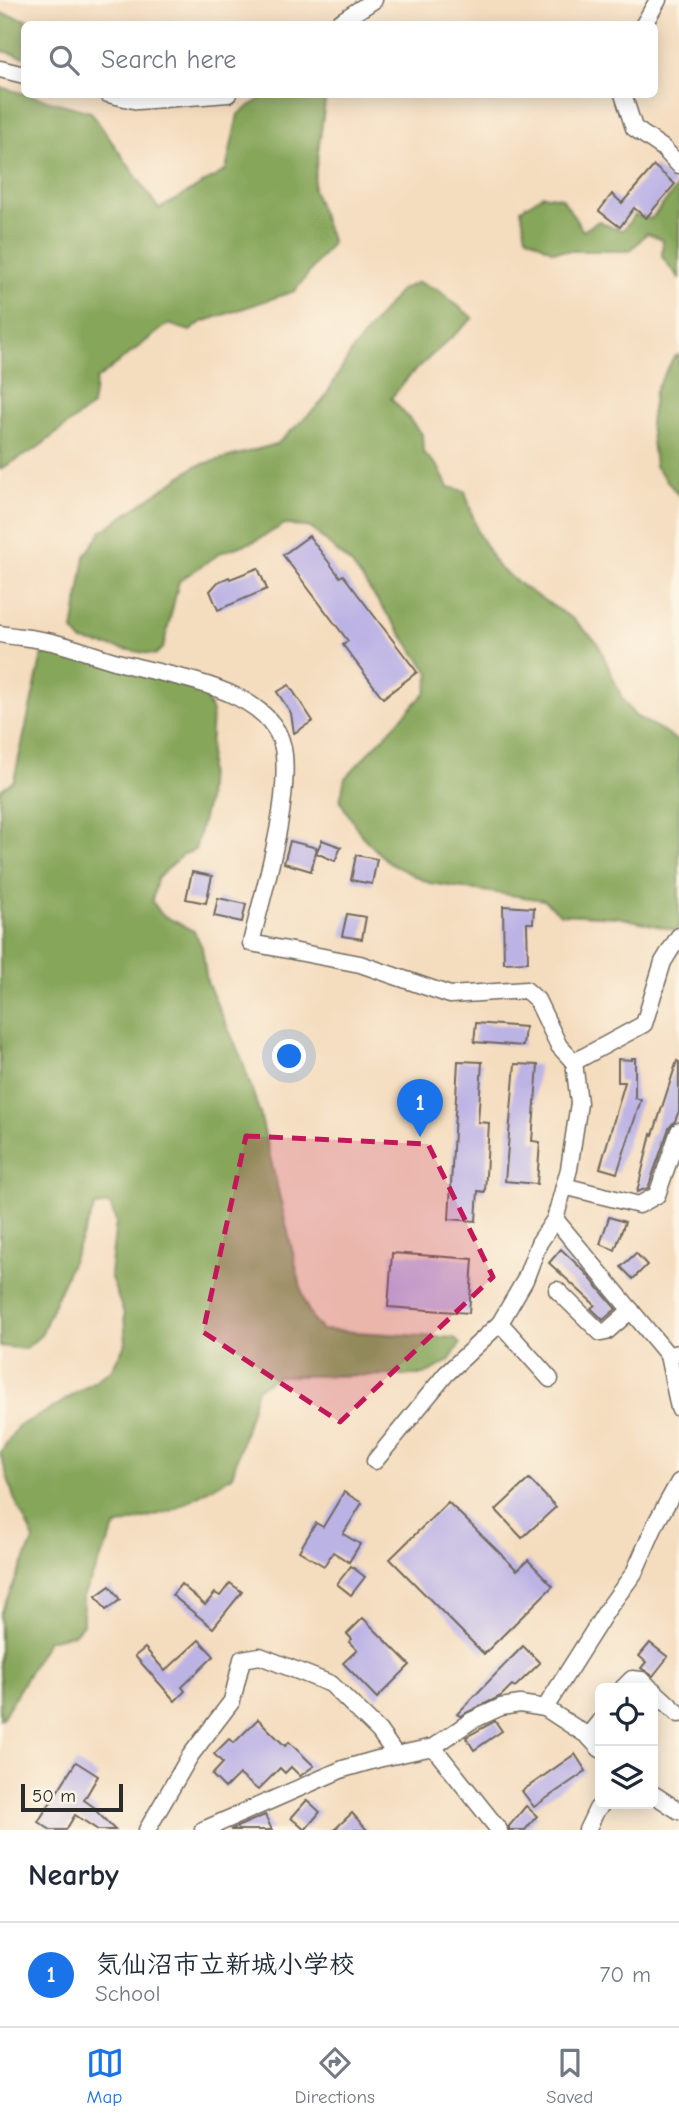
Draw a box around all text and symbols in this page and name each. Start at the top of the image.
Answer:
search box [21,21,658,98]
icon: search [45,41,83,79]
text: Search here [101,45,236,75]
your location [272,1039,306,1073]
pin: 1 [397,1079,443,1137]
map controls [595,1683,658,1809]
button: locate [595,1683,658,1746]
button: layers [595,1746,658,1809]
scale bar [21,1781,122,1813]
text: 50 m [32,1785,76,1807]
text: Nearby [28,1858,119,1893]
text: 気仙沼市立新城小学校 [95,1950,355,1980]
text: 1 [46,1961,56,1988]
text: 70 m [599,1961,651,1988]
text: School [95,1980,160,2007]
tab: Map [86,2044,124,2108]
tab: Directions [295,2044,375,2108]
tab: Saved [546,2044,593,2108]

